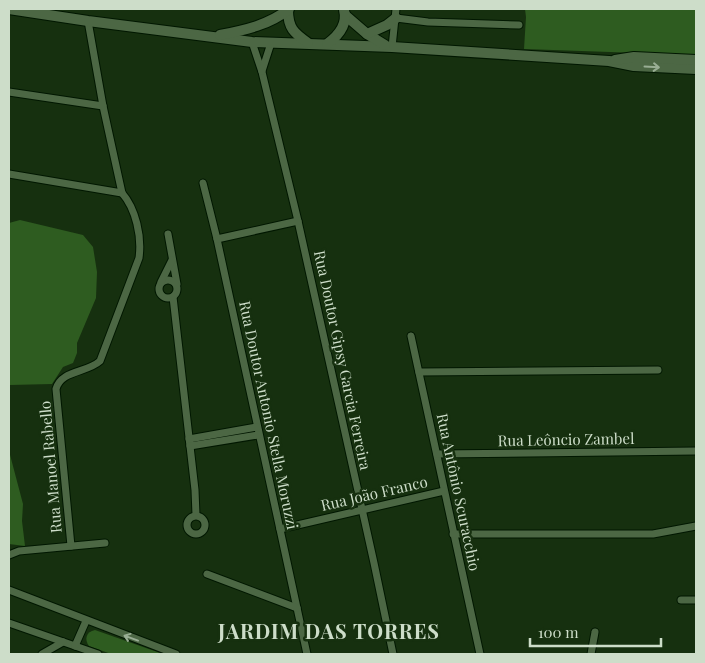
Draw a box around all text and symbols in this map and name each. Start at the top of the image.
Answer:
one-way arrow [644,63,660,72]
street label: Rua Doutor Gipsy Garcia Ferreira [310,248,376,472]
street label: Rua Doutor Antonio Stella Moruzzi [235,299,303,532]
street label: Rua Manoel Rabello [34,400,66,534]
street label: Rua Antônio Scuracchio [433,411,485,573]
street label: Rua Leôncio Zambel [497,428,635,450]
street label: Rua João Franco [319,471,429,515]
scale bar [530,616,661,648]
district label: JARDIM DAS TORRES [217,617,440,644]
text: 100 m [538,622,579,642]
one-way arrow [124,633,139,642]

